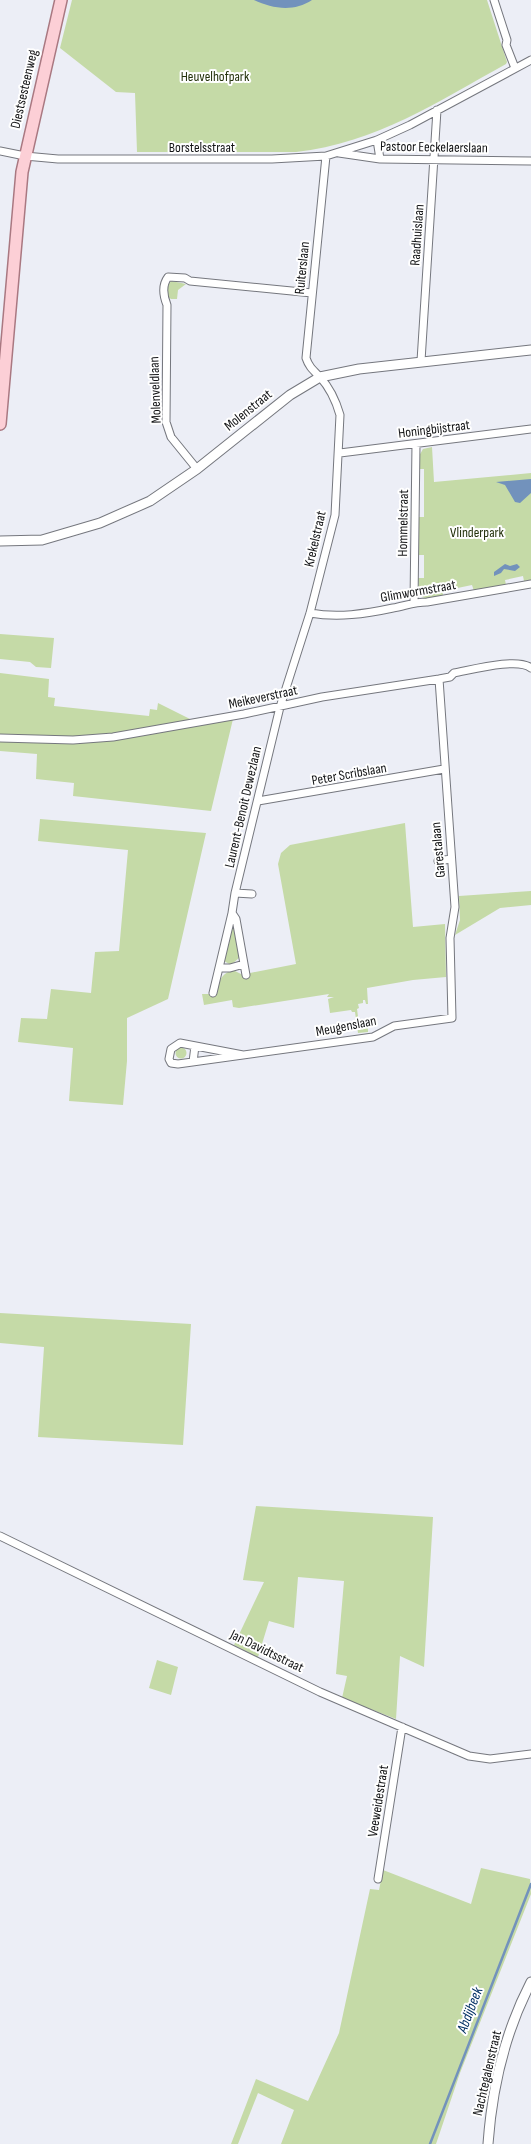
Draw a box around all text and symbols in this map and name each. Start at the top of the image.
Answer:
street label: Diestsesteenweg [7,48,41,130]
park label: Heuvelhofpark [181,68,250,85]
street label: Pastoor Eeckelaerslaan [380,138,488,156]
street label: Borstelsstraat [169,139,235,156]
street label: Raadhuislaan [406,204,428,266]
street label: Ruiterslaan [291,241,313,295]
street label: Molenveldlaan [145,356,165,424]
street label: Molenstraat [221,386,275,434]
street label: Honingbijstraat [397,416,471,442]
street label: Hommelstraat [394,489,412,557]
street label: Krekelstraat [300,509,330,569]
park label: Vlinderpark [450,524,505,541]
street label: Glimwormstraat [379,576,457,606]
street label: Meikeverstraat [227,681,299,713]
street label: Laurent-Benoit Dewezlaan [221,744,265,870]
street label: Peter Scribslaan [310,759,388,789]
street label: Garestalaan [427,821,449,879]
street label: Meugenslaan [314,1012,378,1040]
street label: Jan Davidtsstraat [227,1625,307,1676]
street label: Veeweidestraat [364,1764,392,1838]
water label: Abdijbeek [452,1984,488,2036]
street label: Nachtegalenstraat [469,2029,505,2117]

